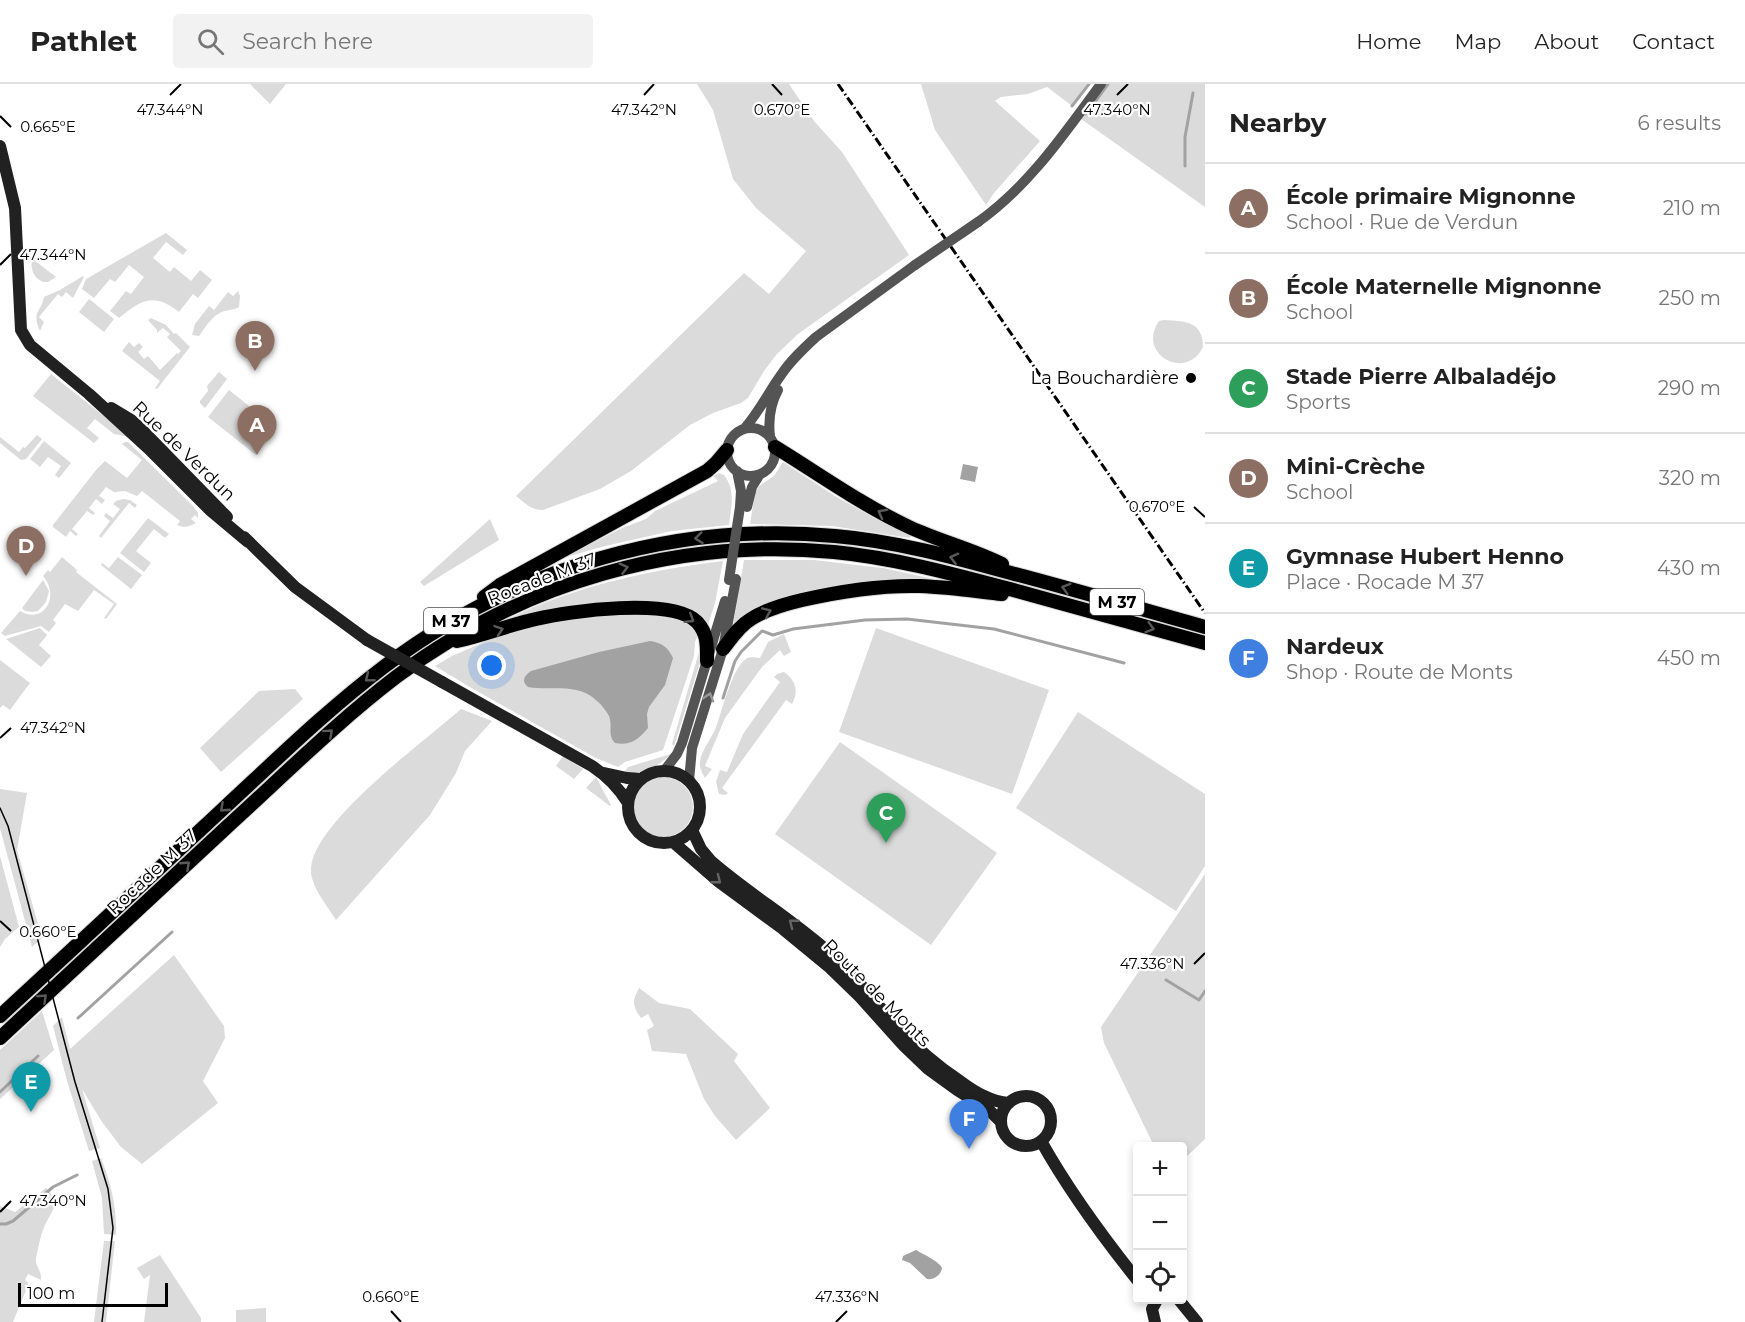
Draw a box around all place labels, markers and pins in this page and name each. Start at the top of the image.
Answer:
pin: B [236,322,274,371]
place label: La Bouchardière [1031,367,1179,389]
marker: La Bouchardière [1184,371,1198,385]
pin: A [238,406,276,455]
pin: D [6,526,46,576]
pin: C [866,794,906,843]
pin: E [12,1062,51,1112]
pin: F [950,1100,988,1149]

